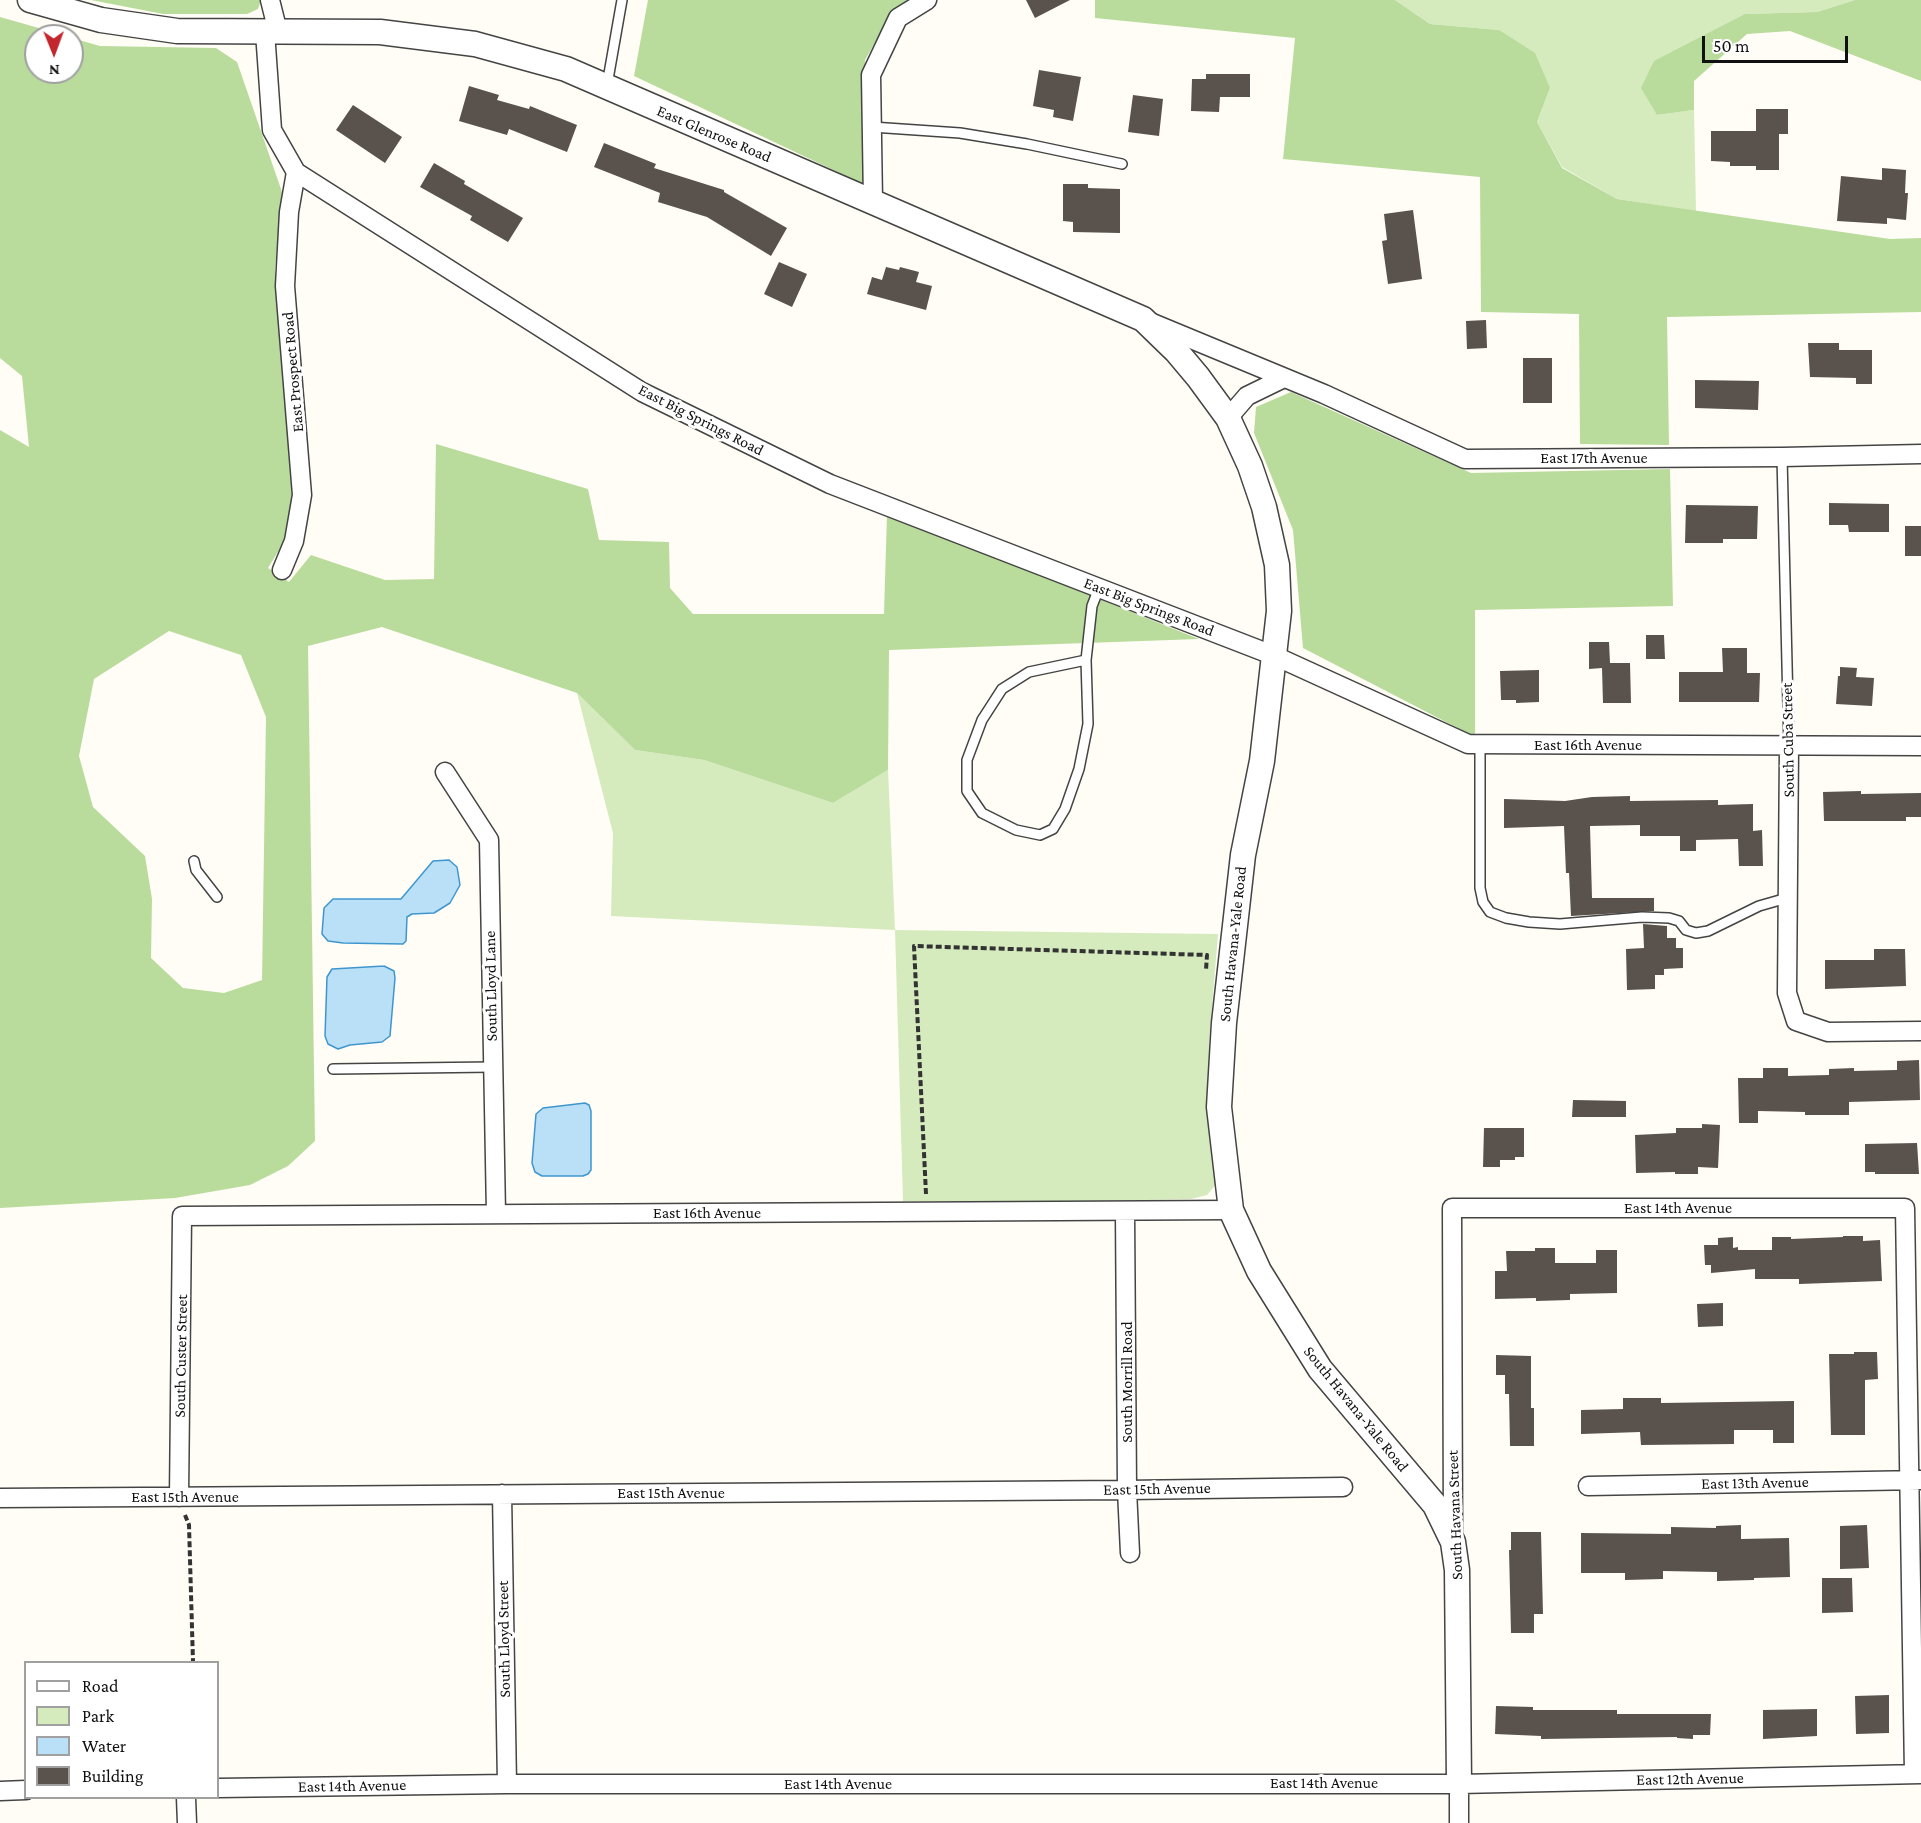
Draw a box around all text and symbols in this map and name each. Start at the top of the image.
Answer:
north arrow [24,24,84,84]
scale bar [1705,24,1850,62]
text: 50 m [1713,36,1750,56]
text: N [49,62,60,79]
street label: East Glenrose Road [654,101,774,167]
street label: East Prospect Road [278,311,308,433]
street label: East Big Springs Road [635,380,767,460]
street label: East 17th Avenue [1540,448,1648,468]
street label: East Big Springs Road [1081,573,1217,641]
street label: South Cuba Street [1777,682,1799,798]
street label: East 16th Avenue [1534,735,1642,755]
street label: South Havana-Yale Road [1215,865,1251,1023]
street label: South Lloyd Lane [480,931,502,1041]
street label: East 14th Avenue [1624,1198,1732,1218]
street label: East 16th Avenue [653,1203,761,1223]
street label: South Custer Street [170,1294,192,1418]
street label: South Morrill Road [1117,1321,1137,1443]
street label: South Havana-Yale Road [1299,1342,1413,1476]
street label: South Havana Street [1443,1450,1467,1580]
street label: East 13th Avenue [1701,1472,1809,1494]
street label: East 15th Avenue [1103,1478,1211,1500]
street label: East 15th Avenue [617,1483,725,1503]
street label: East 15th Avenue [131,1487,239,1507]
street label: South Lloyd Street [493,1580,515,1698]
legend [24,1661,219,1799]
text: Road [82,1676,119,1696]
text: Park [82,1706,114,1726]
text: Water [82,1736,126,1756]
text: Building [82,1766,143,1786]
street label: East 12th Avenue [1636,1768,1744,1790]
street label: East 14th Avenue [1270,1773,1378,1793]
street label: East 14th Avenue [784,1774,892,1794]
street label: East 14th Avenue [298,1775,406,1797]

